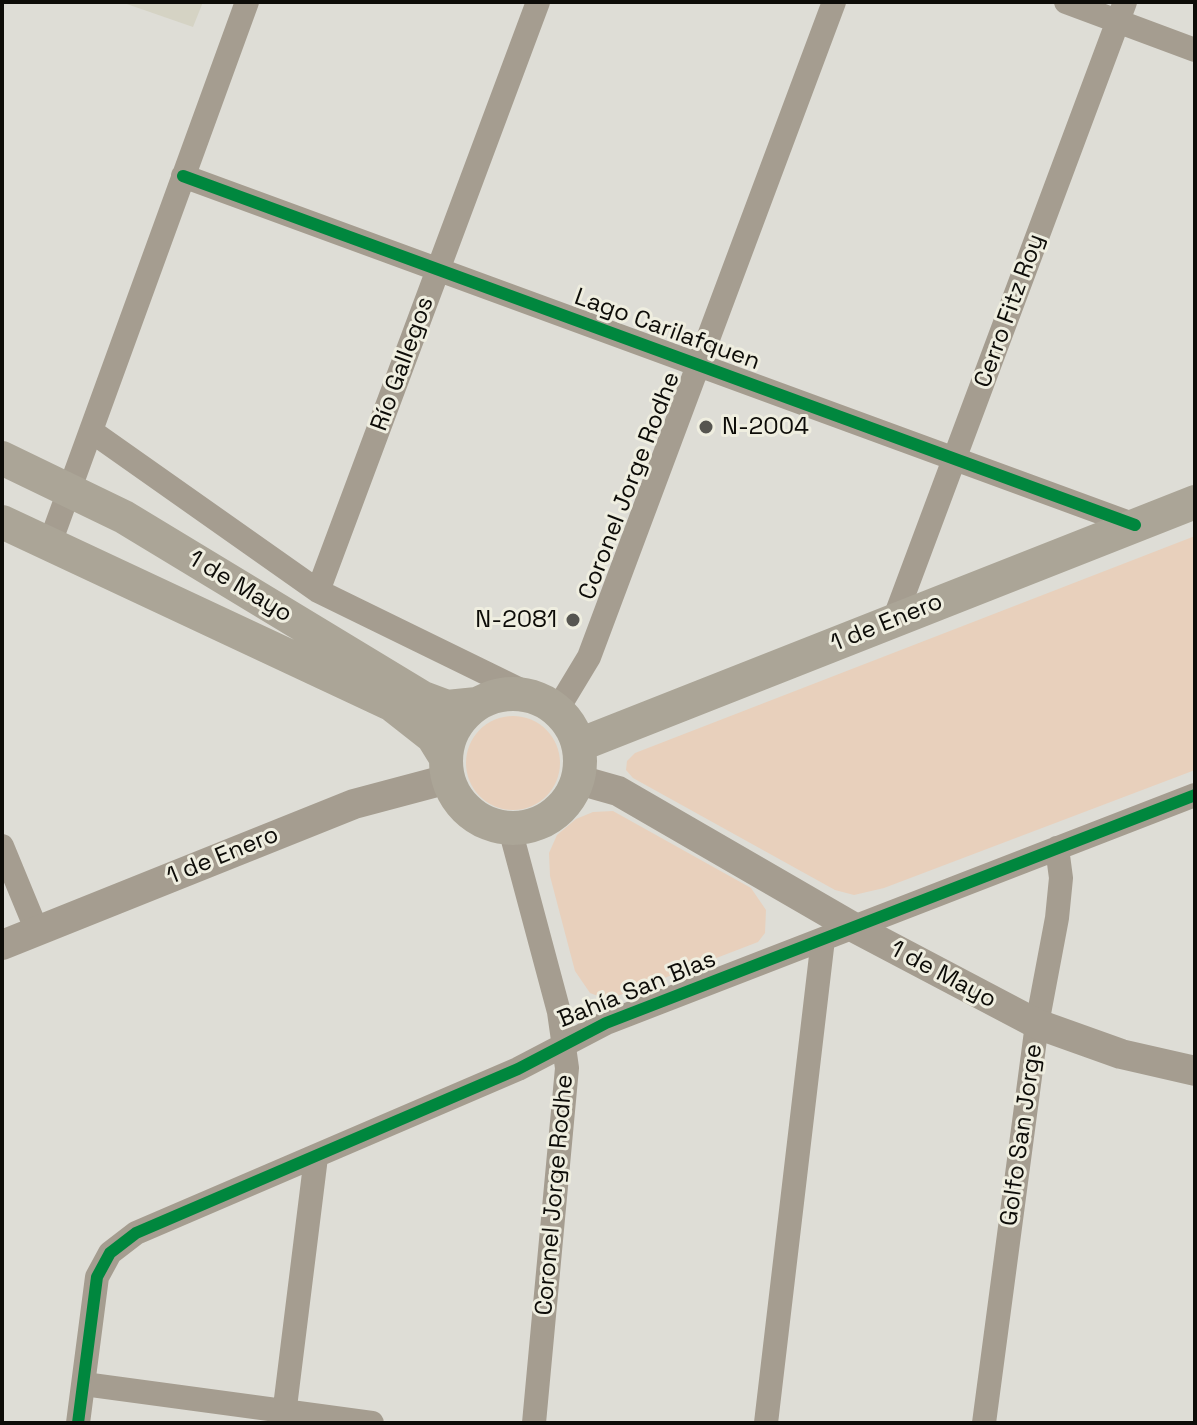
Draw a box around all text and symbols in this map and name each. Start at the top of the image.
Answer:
street label: Cerro Fitz Roy [969,230,1051,392]
street label: Lago Carilafquen [570,283,764,377]
street label: Río Gallegos [365,293,441,435]
street label: Coronel Jorge Rodhe [573,368,687,604]
place label: N-2004 [722,413,809,441]
marker: N-2004 [697,418,715,436]
street label: 1 de Mayo [183,545,297,629]
street label: 1 de Enero [827,588,947,658]
place label: N-2081 [475,606,557,634]
marker: N-2081 [564,611,582,629]
street label: 1 de Enero [163,821,283,891]
street label: 1 de Mayo [885,935,1001,1015]
street label: Bahía San Blas [554,945,720,1035]
street label: Golfo San Jorge [995,1042,1049,1228]
street label: Coronel Jorge Rodhe [530,1073,580,1317]

